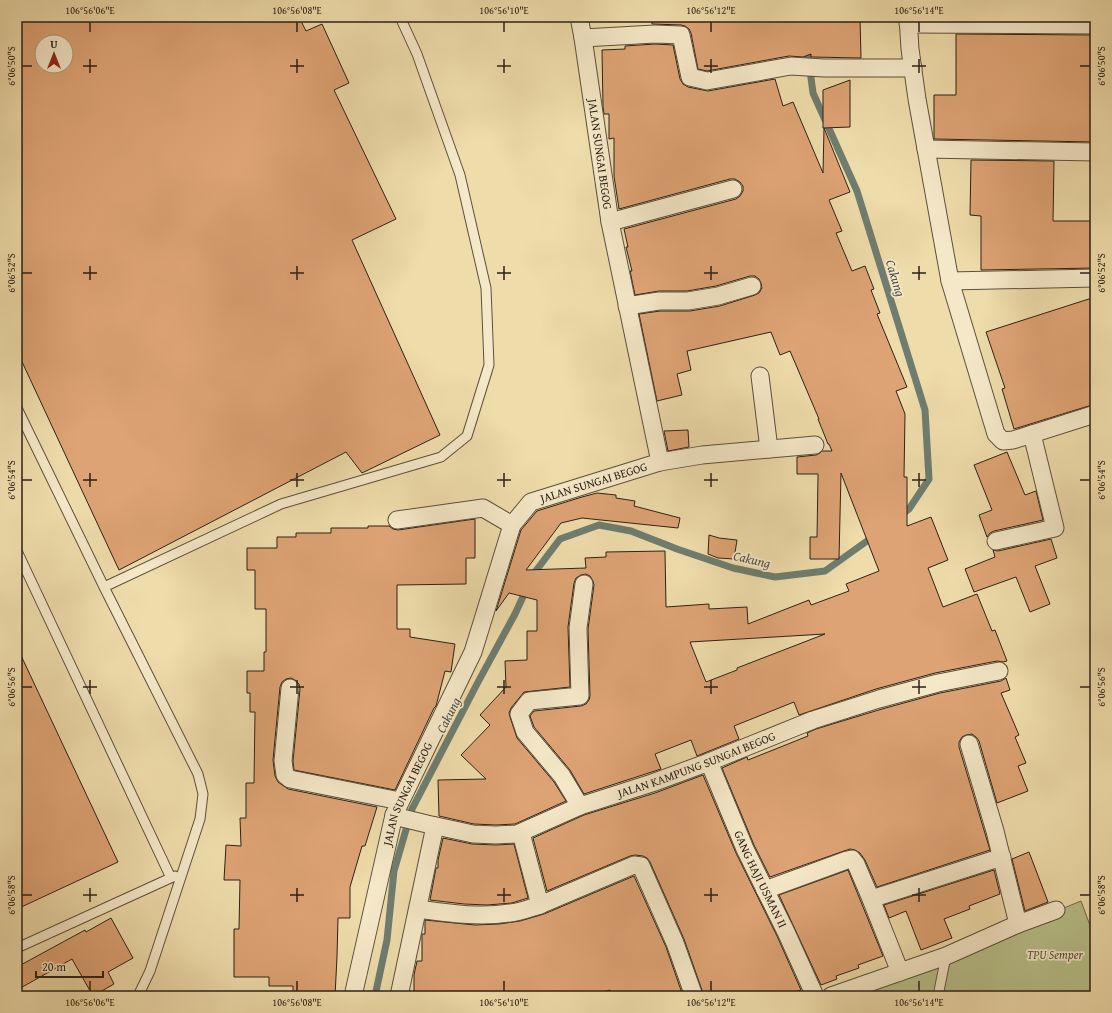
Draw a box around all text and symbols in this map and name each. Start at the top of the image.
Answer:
text: 106°56'06"E [65,3,115,18]
text: 106°56'08"E [272,3,322,18]
text: 106°56'10"E [479,3,529,18]
text: 106°56'12"E [686,3,736,18]
text: 106°56'14"E [894,3,944,18]
north arrow [34,34,74,74]
text: U [50,36,58,52]
text: 6°06'50"S [4,46,19,86]
text: 6°06'50"S [1094,46,1109,86]
street label: JALAN SUNGAI BEGOG [584,96,617,210]
text: 6°06'52"S [4,253,19,293]
text: 6°06'52"S [1094,253,1109,293]
water label: Cakung [881,257,910,299]
street label: JALAN SUNGAI BEGOG [536,457,649,507]
text: 6°06'54"S [4,460,19,500]
text: 6°06'54"S [1094,460,1109,500]
water label: Cakung [732,546,772,573]
text: 6°06'56"S [4,667,19,707]
text: 6°06'56"S [1094,667,1109,707]
water label: Cakung [431,694,465,736]
street label: JALAN KAMPUNG SUNGAI BEGOG [613,727,778,802]
street label: JALAN SUNGAI BEGOG [378,739,436,849]
street label: GANG HAJI USMAN II [730,828,792,931]
text: 6°06'58"S [4,875,19,915]
text: 6°06'58"S [1094,875,1109,915]
park label: TPU Semper [1027,946,1084,963]
scale bar [36,953,103,979]
text: 20 m [42,958,66,975]
text: 106°56'06"E [65,995,115,1010]
text: 106°56'08"E [272,995,322,1010]
text: 106°56'10"E [479,995,529,1010]
text: 106°56'12"E [686,995,736,1010]
text: 106°56'14"E [894,995,944,1010]

